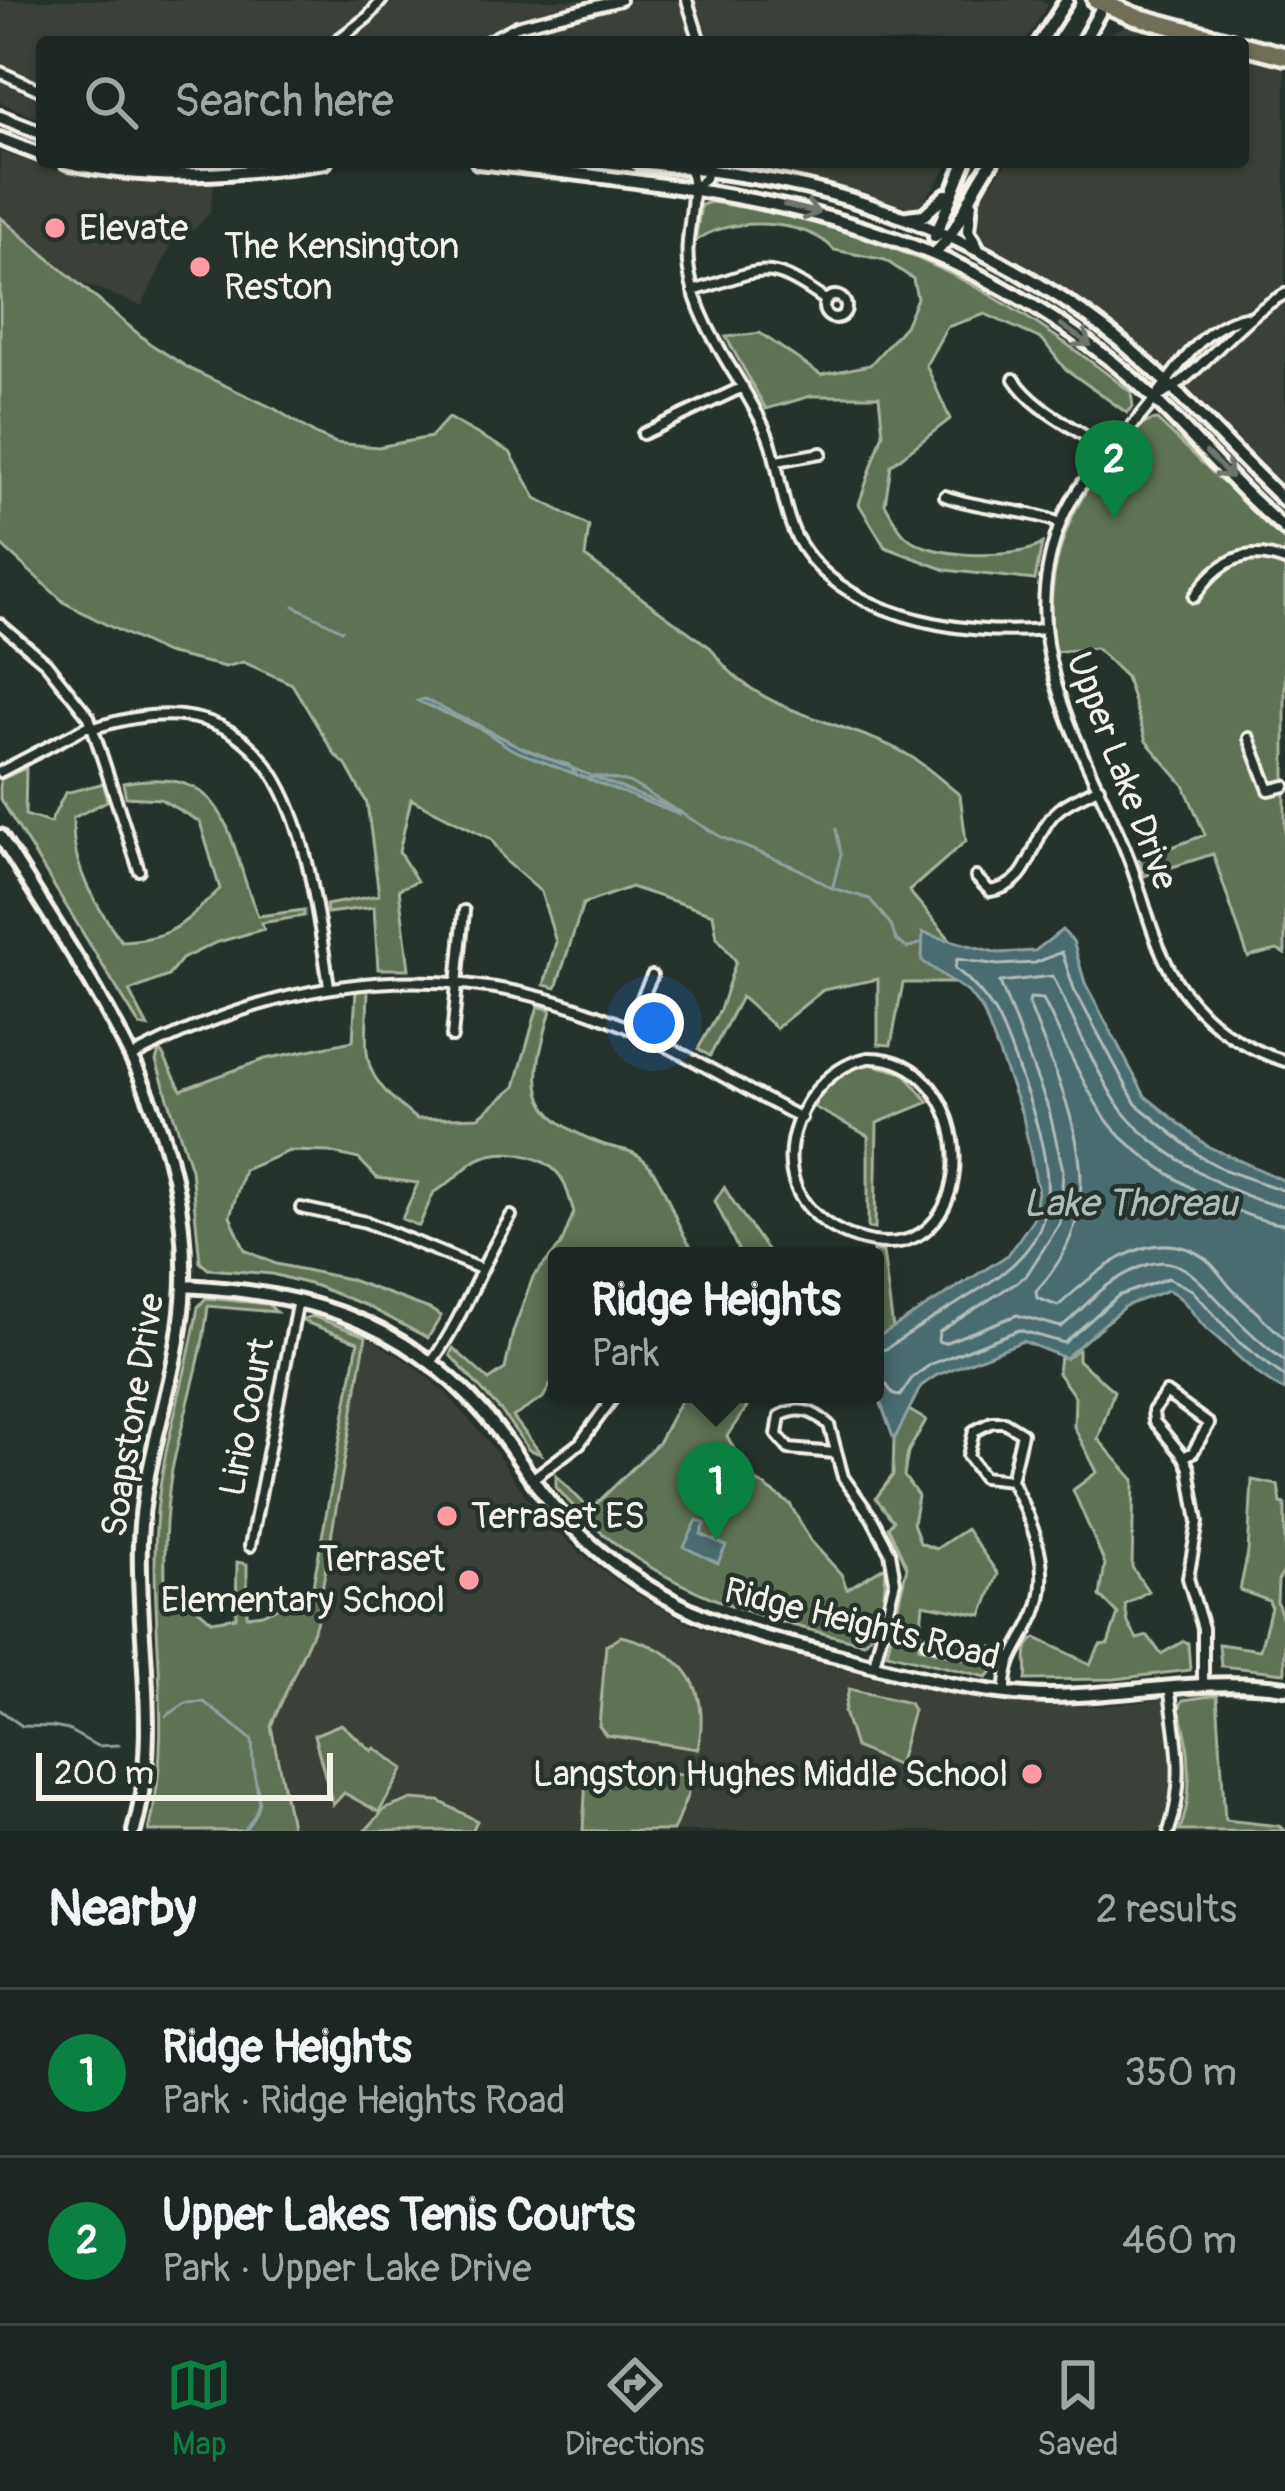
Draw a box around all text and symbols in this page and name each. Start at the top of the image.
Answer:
search box [36,36,1249,168]
icon: search [78,69,144,135]
text: Search here [174,74,394,130]
one-way arrow [782,198,820,221]
place label: Elevate [79,206,188,251]
marker: Elevate [42,215,68,241]
place label: The Kensington Reston [224,224,459,310]
marker: The Kensington Reston [187,254,213,280]
one-way arrow [1059,322,1092,347]
pin: 2 [1075,420,1153,519]
one-way arrow [1204,450,1232,479]
street label: Upper Lake Drive [1056,646,1188,896]
your location [624,993,684,1053]
water label: Lake Thoreau [1023,1179,1240,1228]
popup [548,1247,884,1403]
text: Ridge Heights [591,1273,841,1329]
street label: Soapstone Drive [92,1290,175,1540]
text: Park [591,1329,659,1378]
street label: Lirio Court [210,1334,284,1500]
pin: 1 [677,1442,755,1541]
place label: Terraset ES [471,1494,645,1539]
marker: Terraset ES [434,1503,460,1529]
place label: Terraset Elementary School [161,1537,445,1623]
marker: Terraset Elementary School [456,1567,482,1593]
street label: Ridge Heights Road [720,1568,1004,1680]
scale bar [36,1747,333,1800]
place label: Langston Hughes Middle School [533,1752,1008,1797]
text: 200 m [54,1753,154,1794]
marker: Langston Hughes Middle School [1019,1761,1045,1787]
text: Nearby [48,1877,196,1941]
text: 2 results [1096,1885,1237,1934]
text: Ridge Heights [162,2020,412,2076]
text: 1 [79,2048,95,2097]
text: 350 m [1124,2048,1237,2097]
text: Park · Ridge Heights Road [162,2076,565,2125]
text: Upper Lakes Tenis Courts [162,2188,635,2244]
text: 2 [76,2216,98,2265]
text: 460 m [1122,2216,1237,2265]
text: Park · Upper Lake Drive [162,2244,531,2293]
tab: Map [166,2352,232,2465]
tab: Directions [565,2352,705,2465]
tab: Saved [1037,2352,1119,2465]

